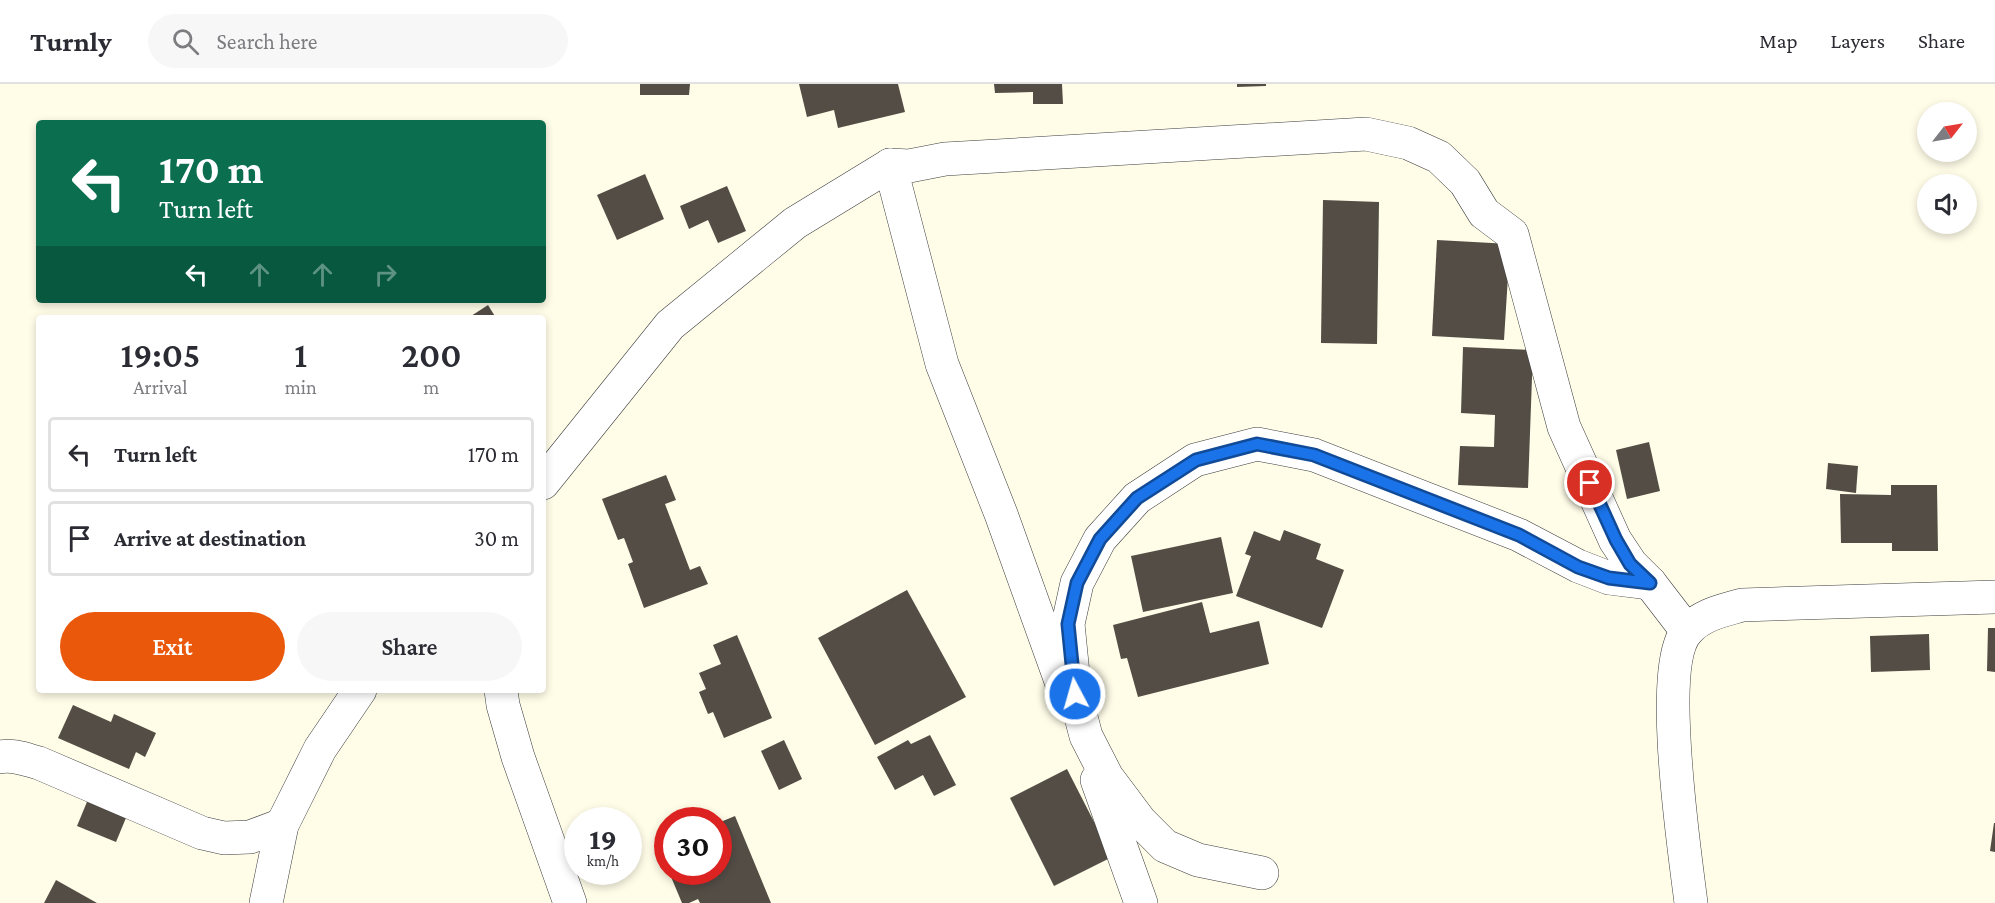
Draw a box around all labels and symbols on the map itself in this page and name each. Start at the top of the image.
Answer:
north arrow [1917,102,1977,162]
pin [1564,457,1615,508]
position arrow [1043,662,1107,726]
speed limit sign: 30 [654,807,732,885]

